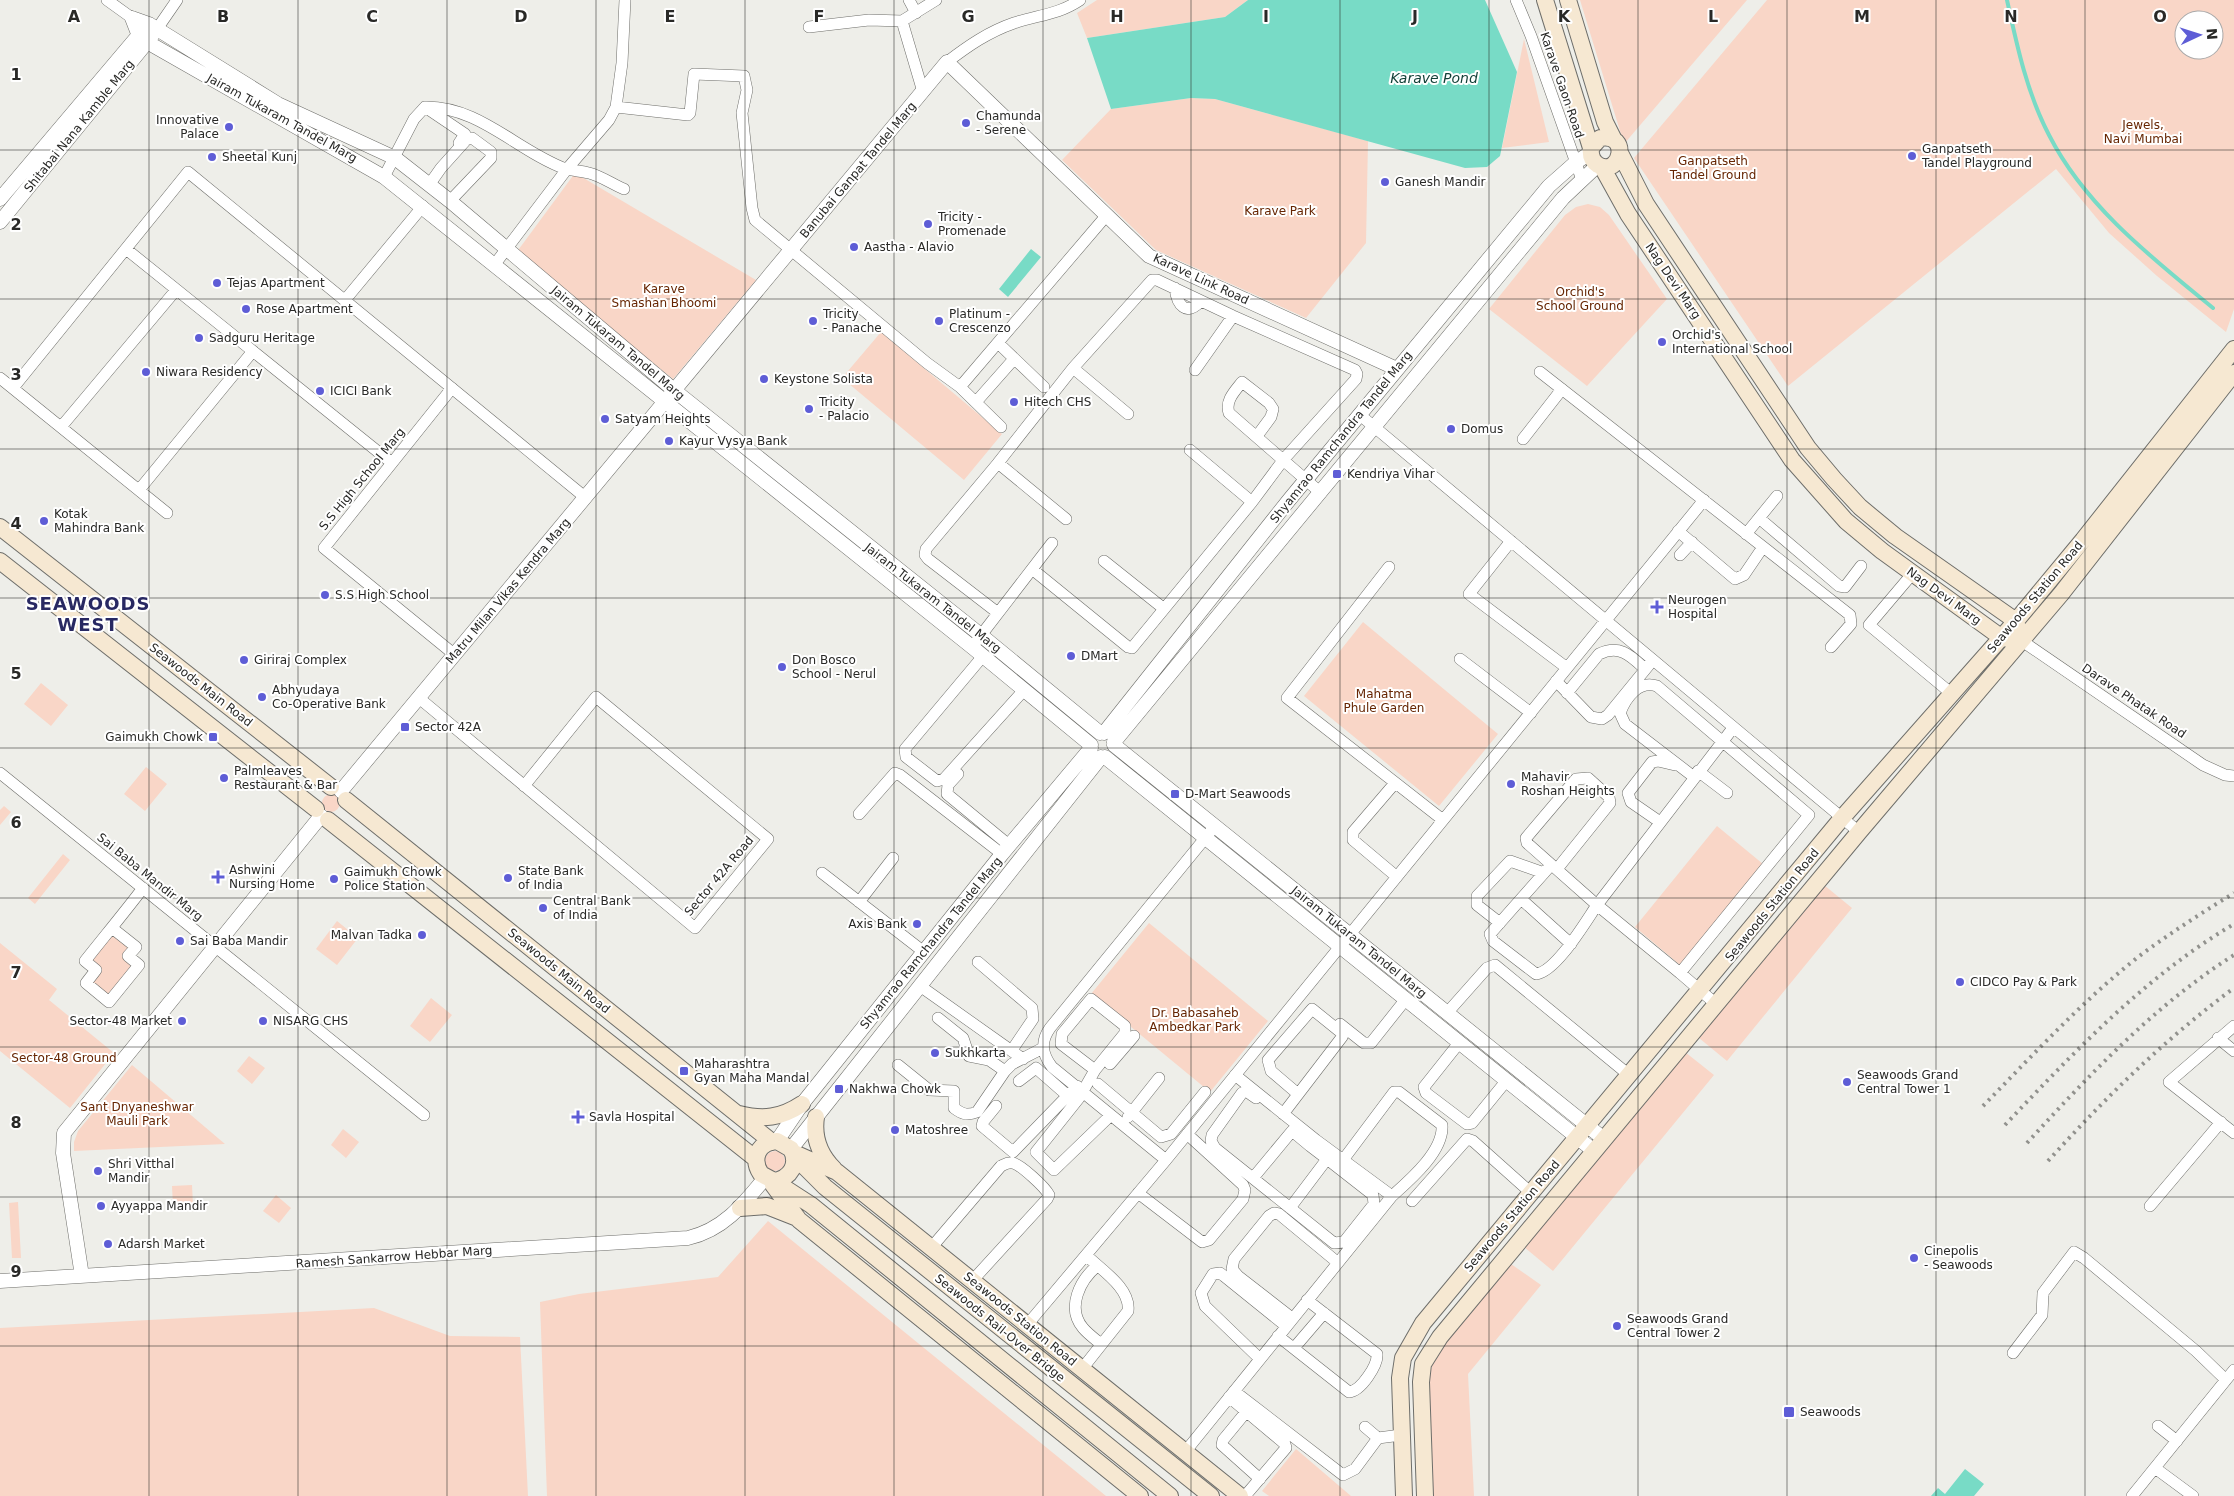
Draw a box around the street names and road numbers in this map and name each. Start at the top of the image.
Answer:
street label: Karave Gaon Road [1537,30,1587,140]
street label: Shitabai Nana Kamble Marg [21,57,137,195]
street label: Jairam Tukaram Tandel Marg [204,70,360,165]
street label: Banubai Ganpat Tandel Marg [797,99,919,241]
street label: Nag Devi Marg [1642,240,1704,322]
street label: Karave Link Road [1151,251,1251,307]
street label: Jairam Tukaram Tandel Marg [548,283,687,403]
street label: Shyamrao Ramchandra Tandel Marg [1267,348,1415,526]
street label: S.S High School Marg [316,425,408,533]
street label: Matru Milan Vikas Kendra Marg [443,515,573,667]
street label: Seawoods Station Road [1984,538,2086,656]
street label: Jairam Tukaram Tandel Marg [861,540,1004,656]
street label: Nag Devi Marg [1904,564,1984,628]
street label: Seawoods Main Road [147,640,255,730]
street label: Darave Phatak Road [2079,661,2189,741]
street label: Sai Baba Mandir Marg [94,830,206,924]
street label: Sector 42A Road [682,833,756,919]
street label: Seawoods Station Road [1722,846,1822,964]
street label: Shyamrao Ramchandra Tandel Marg [857,854,1005,1032]
street label: Jairam Tukaram Tandel Marg [1288,883,1429,1001]
street label: Seawoods Main Road [505,926,613,1016]
street label: Seawoods Station Road [1461,1157,1563,1275]
street label: Ramesh Sankarrow Hebbar Marg [295,1243,493,1271]
street label: Seawoods Station Road [961,1269,1079,1369]
street label: Seawoods Rail-Over Bridge [932,1271,1068,1385]

